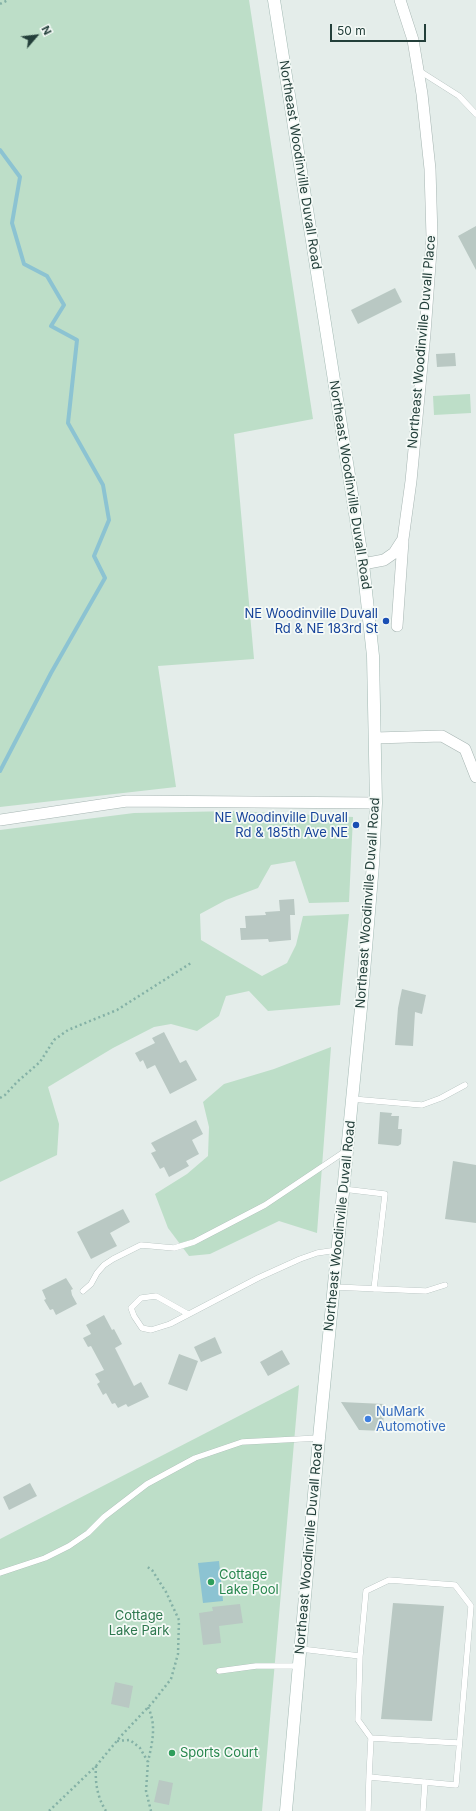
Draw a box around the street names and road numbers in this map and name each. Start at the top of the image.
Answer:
street label: Northeast Woodinville Duvall Road [276,59,324,271]
street label: Northeast Woodinville Duvall Place [405,235,439,449]
street label: Northeast Woodinville Duvall Road [326,379,374,591]
street label: Northeast Woodinville Duvall Road [353,797,383,1009]
street label: Northeast Woodinville Duvall Road [321,1120,359,1332]
street label: Northeast Woodinville Duvall Road [292,1443,326,1655]

